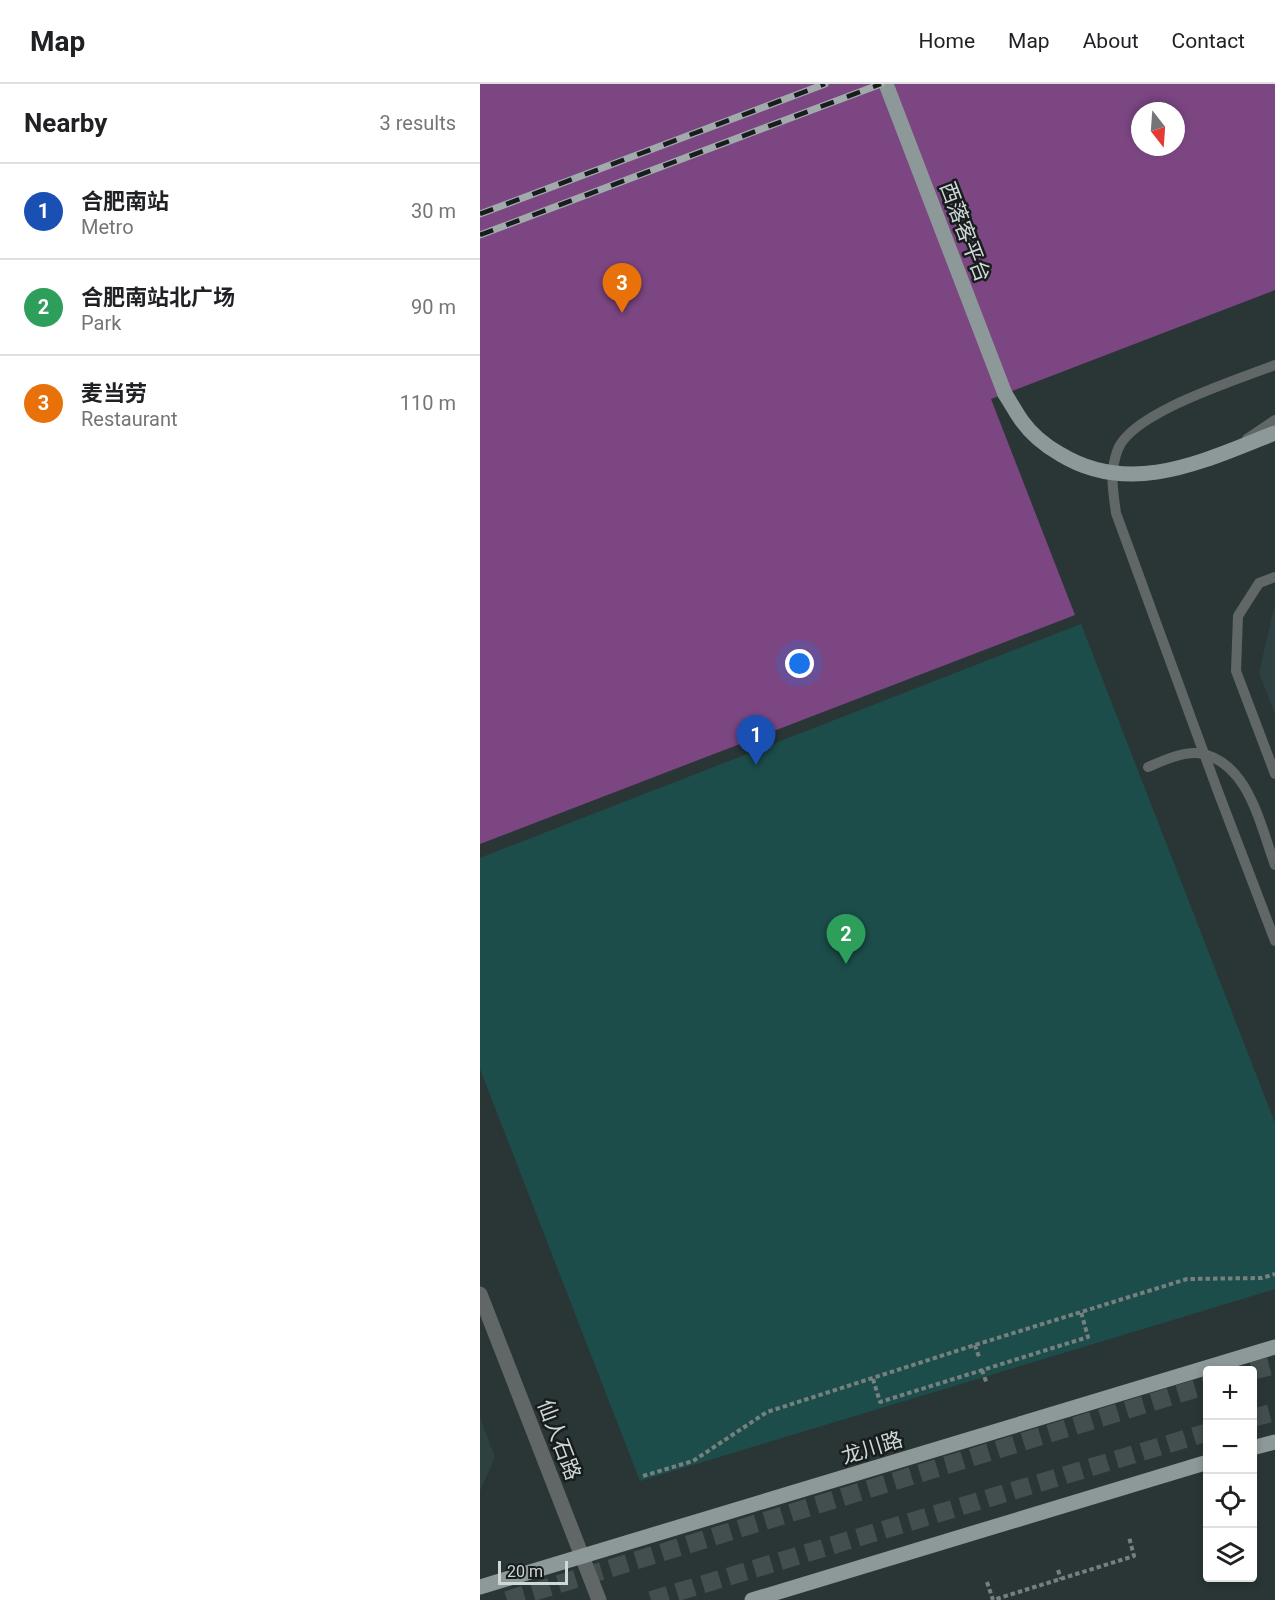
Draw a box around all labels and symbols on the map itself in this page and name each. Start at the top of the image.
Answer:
north arrow [1131,102,1185,156]
street label: 西落客平台 [935,179,995,285]
pin: 3 [602,264,642,313]
your location [785,649,814,678]
pin: 1 [736,716,776,765]
pin: 2 [826,914,866,964]
street label: 仙人石路 [533,1396,585,1484]
street label: 龙川路 [838,1427,906,1469]
scale bar [498,1558,568,1586]

